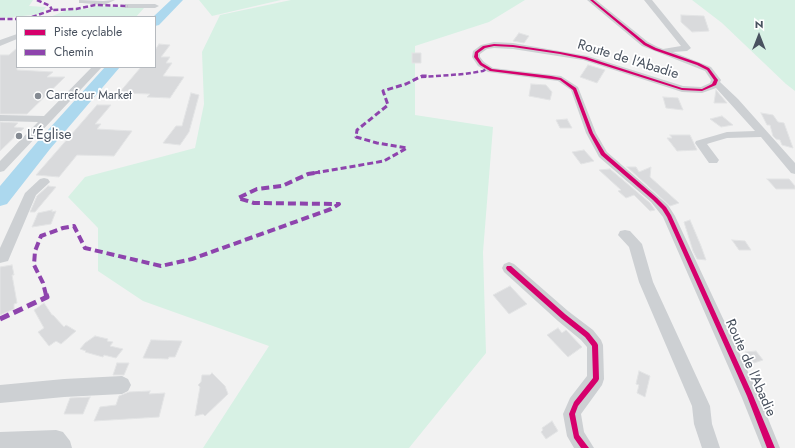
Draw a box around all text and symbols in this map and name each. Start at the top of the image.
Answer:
legend [16,16,156,68]
north arrow [739,16,779,56]
text: N [755,16,763,32]
text: Piste cyclable [54,23,122,41]
street label: Route de l'Abadie [575,37,681,83]
text: Chemin [54,43,93,61]
place label: Carrefour Market [46,89,132,103]
marker: Carrefour Market [33,91,43,101]
place label: L'Église [27,128,71,144]
marker: L'Église [14,131,24,141]
street label: Route de l'Abadie [721,317,779,419]

